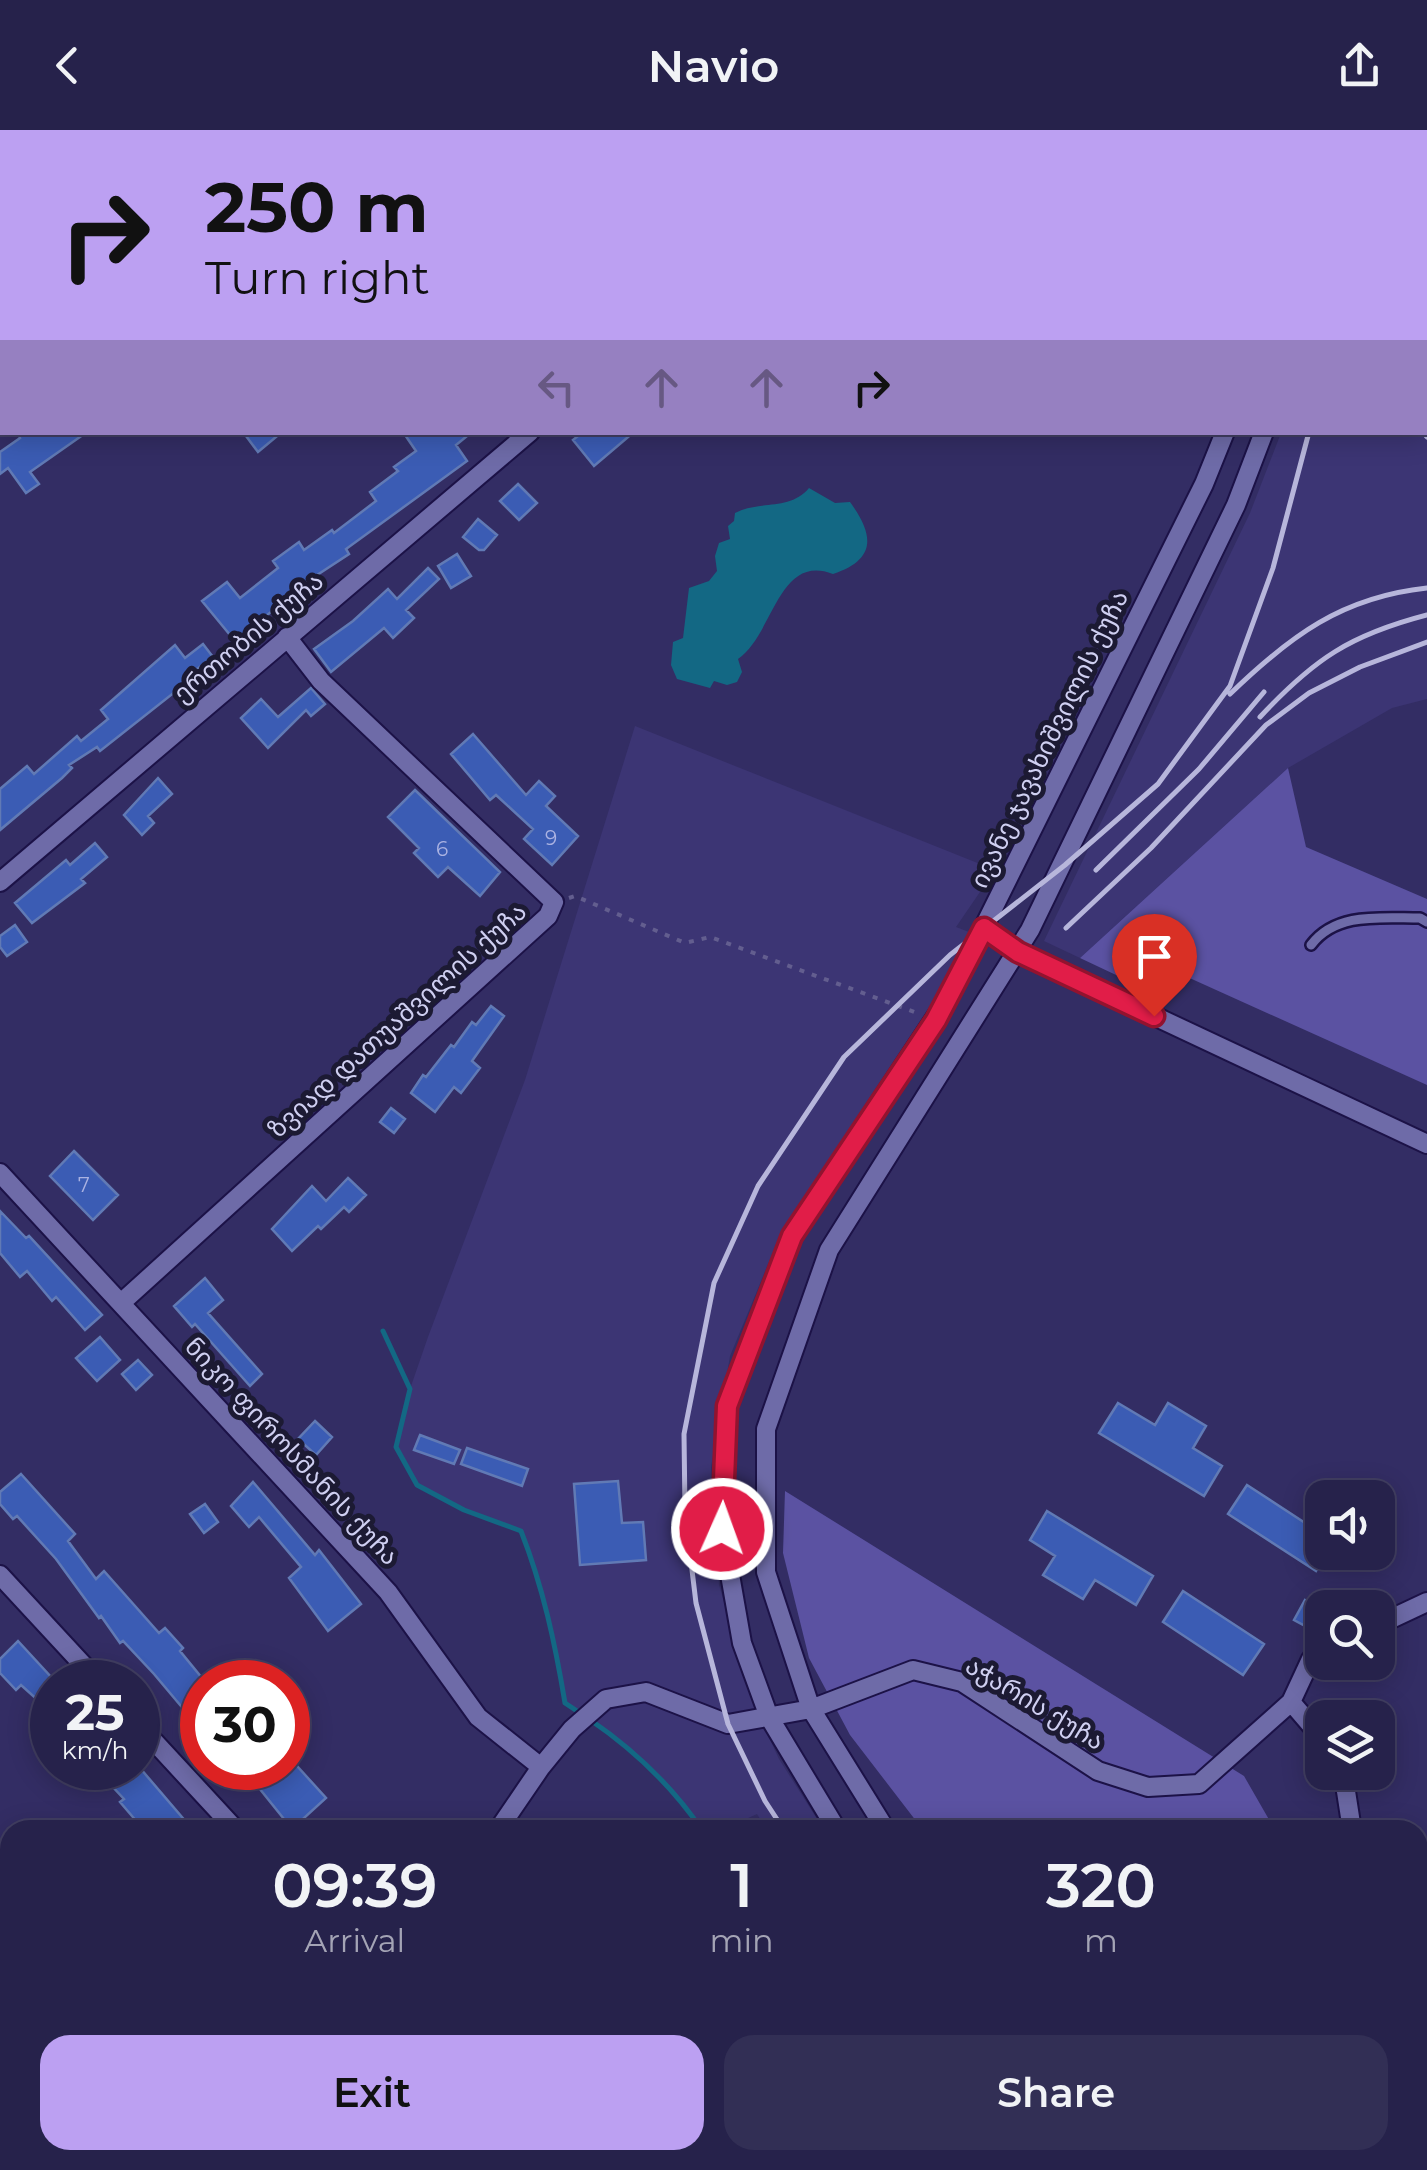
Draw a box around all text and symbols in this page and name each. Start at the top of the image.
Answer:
icon: back [40,38,95,93]
text: Navio [648,38,779,93]
icon: share [1332,38,1387,93]
text: 250 m [205,164,429,250]
icon: right [40,170,170,300]
text: Turn right [205,250,430,305]
icon: left [529,360,584,415]
icon: ahead [634,360,689,415]
icon: ahead [739,360,794,415]
icon: right [844,360,899,415]
street label: ერთობის ქუჩა [167,566,329,708]
street label: ივანე ჯავახიშვილის ქუჩა [964,585,1135,893]
house number: 9 [545,826,557,850]
house number: 6 [436,837,448,861]
street label: ზვიად დათუაშვილის ქუჩა [262,896,533,1145]
pin [1112,914,1197,1017]
icon: arrive [1127,929,1182,984]
house number: 7 [78,1173,90,1197]
street label: ნიკო ფიროსმანის ქუჩა [179,1331,405,1571]
position arrow [670,1477,774,1581]
map controls [1305,1480,1395,1790]
button: sound [1305,1480,1395,1570]
button: search [1305,1590,1395,1680]
street label: აჭარის ქუჩა [960,1650,1110,1756]
speed limit sign: 30 [180,1660,310,1790]
text: 25 [65,1682,125,1743]
button: layers [1305,1700,1395,1790]
text: km/h [62,1735,128,1765]
text: 09:39 [272,1849,437,1922]
text: 1 [730,1849,753,1922]
text: 320 [1046,1849,1156,1922]
text: Arrival [304,1921,405,1960]
text: min [710,1921,774,1960]
text: m [1084,1921,1118,1960]
button: Exit [40,2035,704,2150]
button: Share [724,2035,1388,2150]

